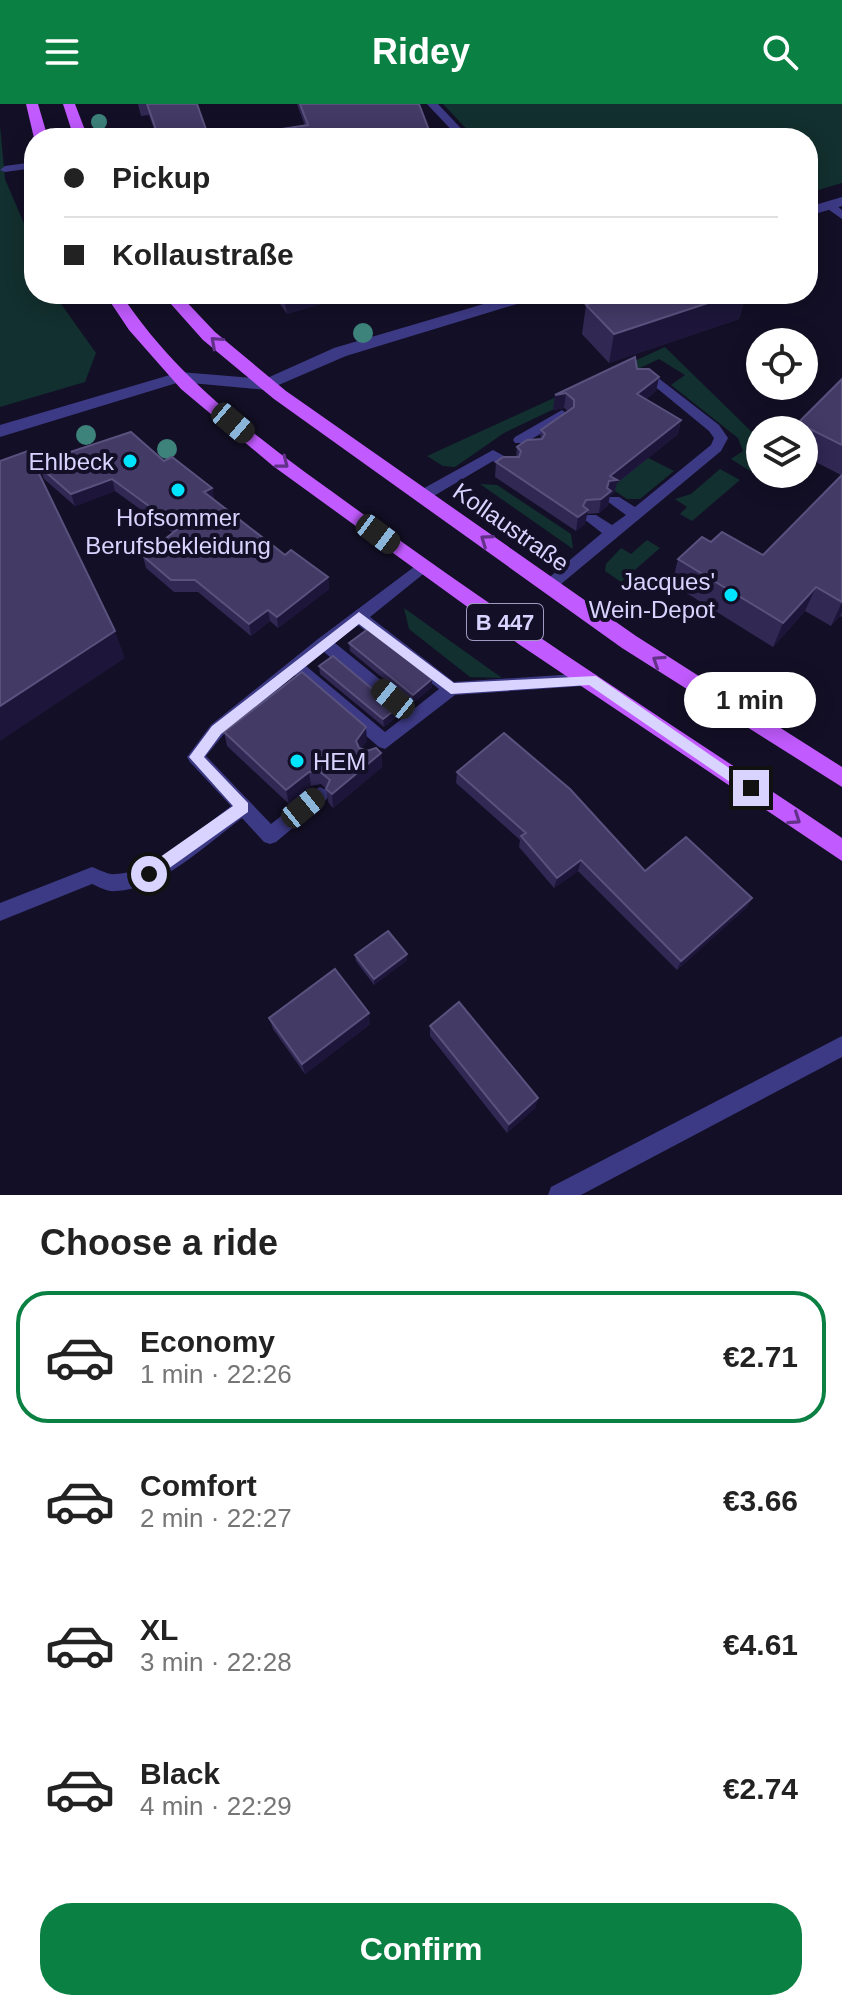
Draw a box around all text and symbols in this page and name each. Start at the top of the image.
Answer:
icon: menu [40,30,84,74]
icon: search [758,30,802,74]
text: Ridey [372,31,470,72]
text: Pickup [112,161,210,194]
text: Kollaustraße [112,238,294,271]
map controls [746,328,818,488]
button: locate [746,328,818,400]
one-way arrow [211,337,225,351]
car [207,398,259,448]
button: layers [746,416,818,488]
place label: Ehlbeck [29,448,115,475]
marker: Ehlbeck [121,452,139,470]
one-way arrow [274,453,289,467]
street label: Kollaustraße [448,477,574,577]
marker: Hofsommer Berufsbekleidung [169,481,187,499]
place label: Hofsommer Berufsbekleidung [85,504,271,559]
car [352,510,404,558]
one-way arrow [480,535,494,550]
place label: Jacques' Wein-Depot [589,568,715,623]
marker: Jacques' Wein-Depot [722,586,740,604]
road number: B 447 [467,604,543,640]
one-way arrow [652,656,666,671]
callout: 1 min [685,672,817,728]
car [367,675,419,723]
text: 1 min [716,685,784,715]
place label: HEM [313,748,366,775]
marker: HEM [288,752,306,770]
route end [733,770,769,806]
car [277,784,329,832]
one-way arrow [786,809,801,824]
route start [131,856,167,892]
text: Choose a ride [40,1222,278,1263]
icon: car [44,1321,116,1393]
text: Economy [140,1325,275,1358]
text: €2.71 [723,1340,798,1373]
text: 1 min · 22:26 [140,1359,292,1389]
icon: car [44,1465,116,1537]
text: Comfort [140,1469,257,1502]
text: €3.66 [723,1484,798,1517]
text: 2 min · 22:27 [140,1503,292,1533]
icon: car [44,1609,116,1681]
text: XL [140,1613,178,1646]
text: €4.61 [723,1628,798,1661]
text: 3 min · 22:28 [140,1647,292,1677]
icon: car [44,1753,116,1825]
text: Black [140,1757,220,1790]
text: €2.74 [723,1772,798,1805]
text: 4 min · 22:29 [140,1791,292,1821]
button: Confirm [40,1903,802,1995]

